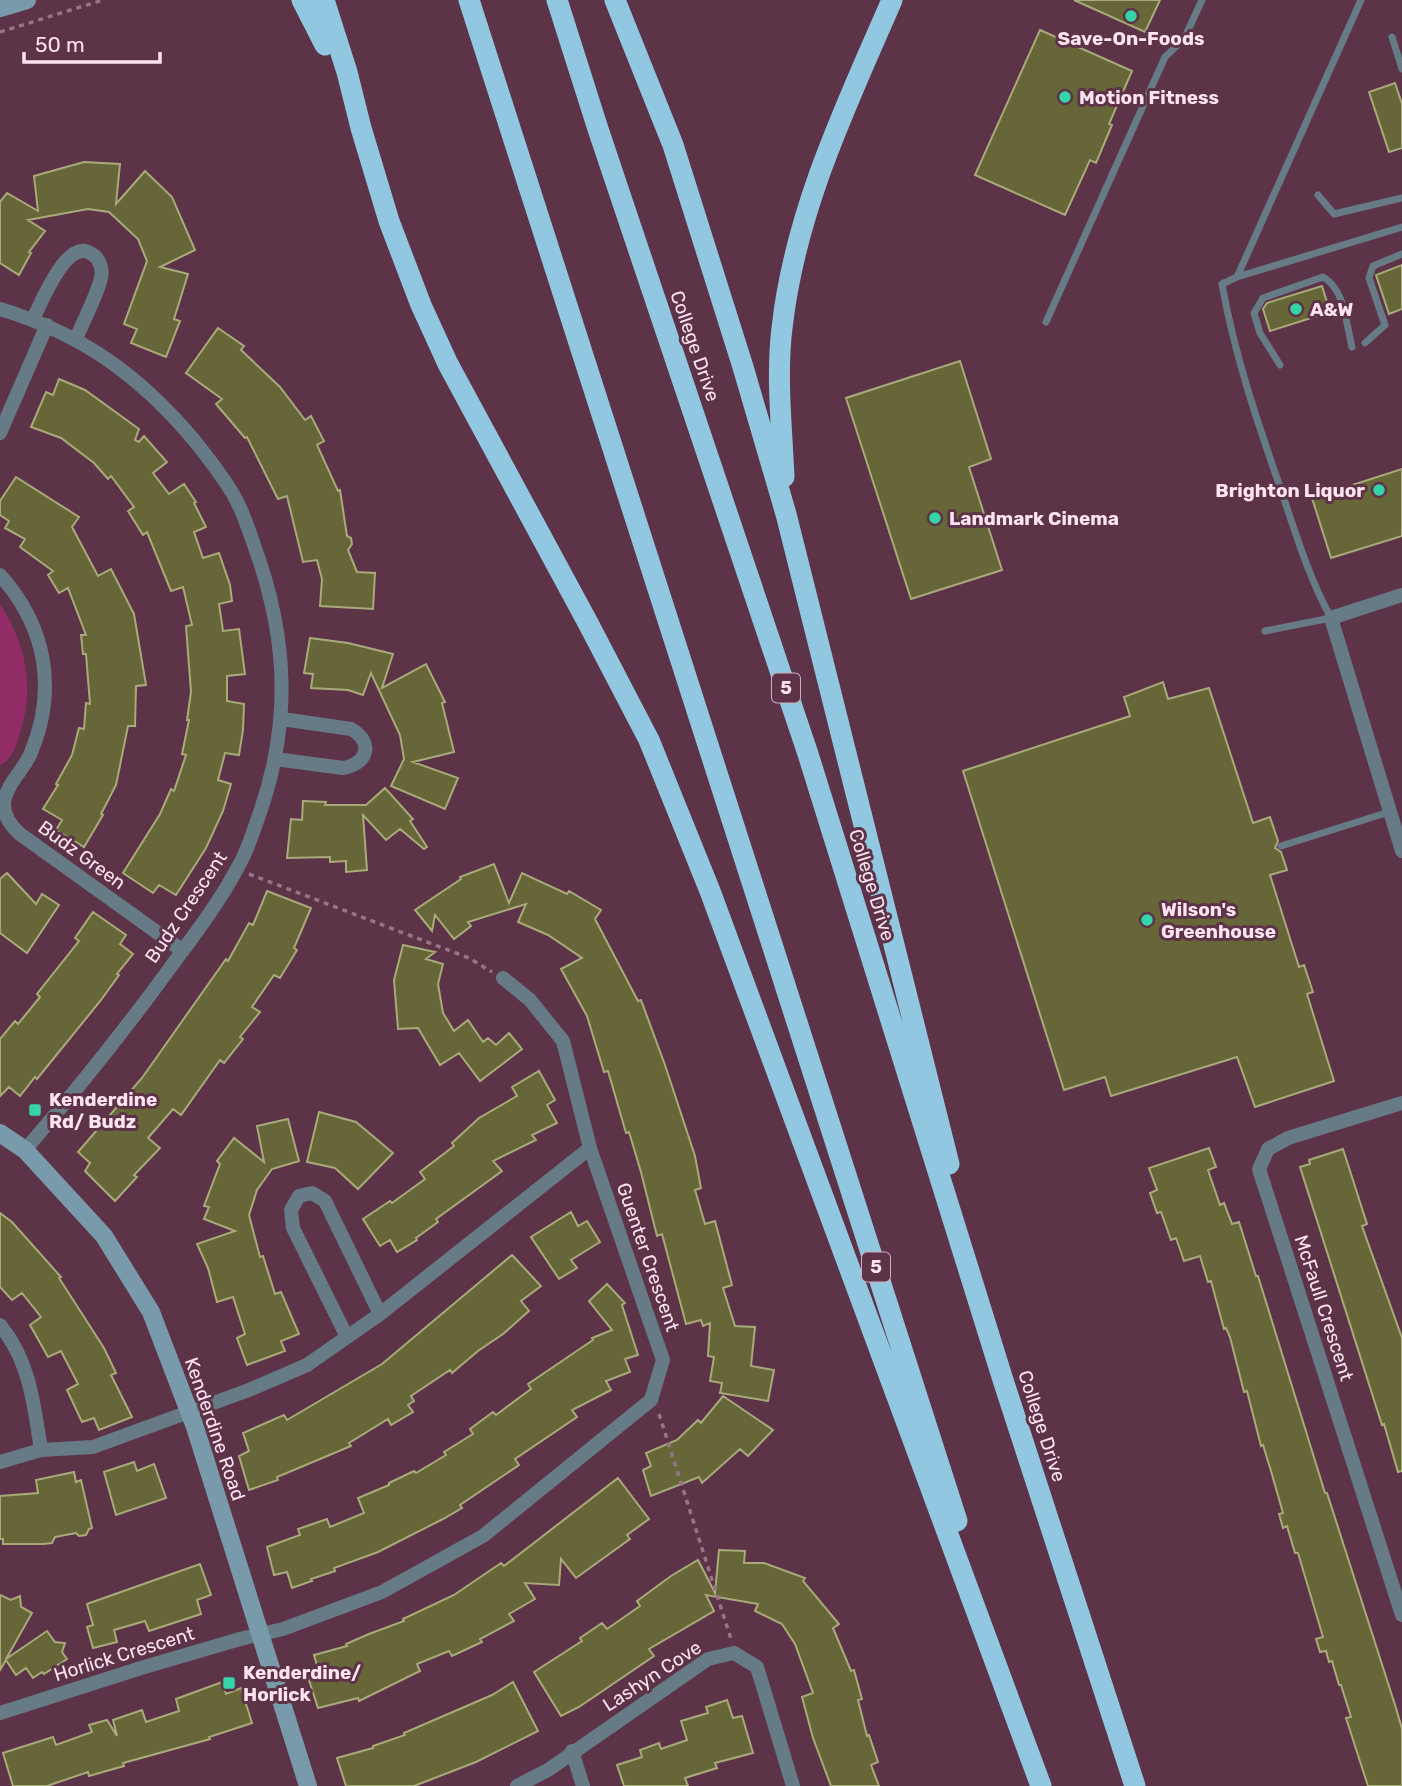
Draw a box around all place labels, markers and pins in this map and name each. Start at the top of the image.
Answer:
marker: Save-On-Foods [1123,8,1139,24]
place label: Save-On-Foods [1058,27,1204,50]
place label: Motion Fitness [1079,86,1219,109]
marker: Motion Fitness [1057,89,1073,105]
place label: A&W [1310,298,1354,321]
marker: A&W [1288,301,1304,317]
place label: Brighton Liquor [1215,479,1365,502]
marker: Brighton Liquor [1371,482,1387,498]
place label: Landmark Cinema [949,507,1119,530]
marker: Landmark Cinema [927,510,943,526]
place label: Wilson's Greenhouse [1161,898,1276,943]
marker: Wilson's Greenhouse [1139,912,1155,928]
place label: Kenderdine Rd/ Budz [49,1088,157,1133]
marker: Kenderdine Rd/ Budz [27,1102,43,1118]
place label: Kenderdine/ Horlick [243,1661,361,1706]
marker: Kenderdine/ Horlick [221,1675,237,1691]

